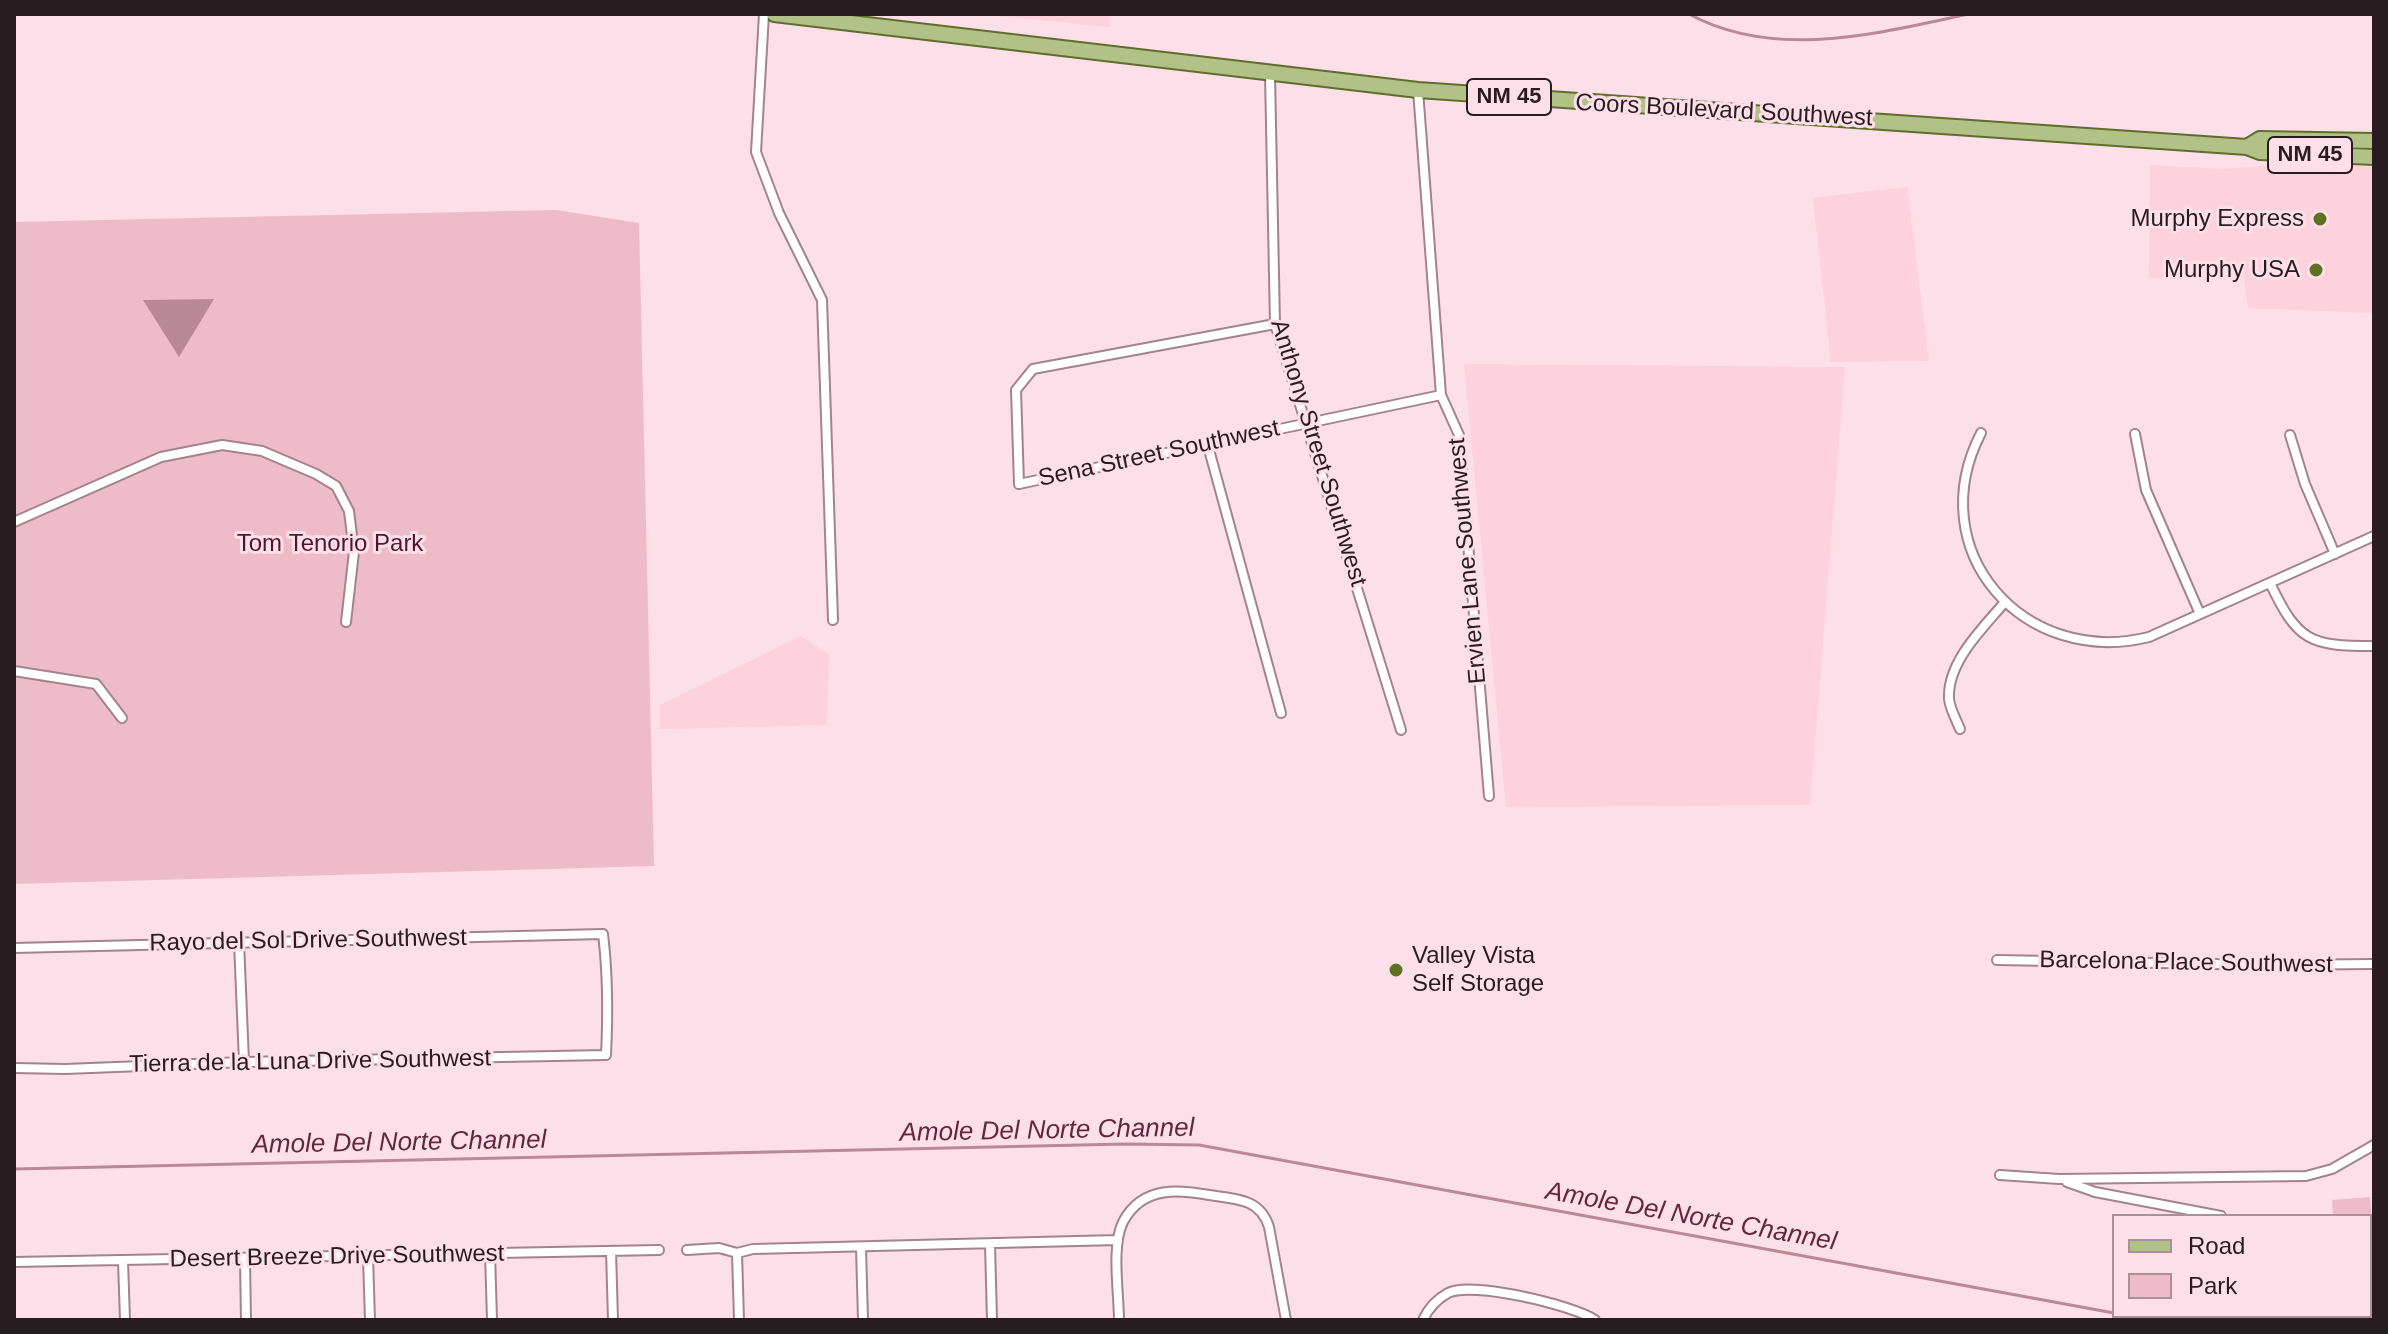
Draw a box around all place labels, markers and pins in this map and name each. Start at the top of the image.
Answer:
place label: Murphy Express [2131,205,2304,233]
marker: Murphy Express [2311,210,2329,228]
place label: Murphy USA [2164,256,2300,284]
marker: Murphy USA [2307,261,2325,279]
place label: Valley Vista Self Storage [1412,942,1544,998]
marker: Valley Vista Self Storage [1387,961,1405,979]

